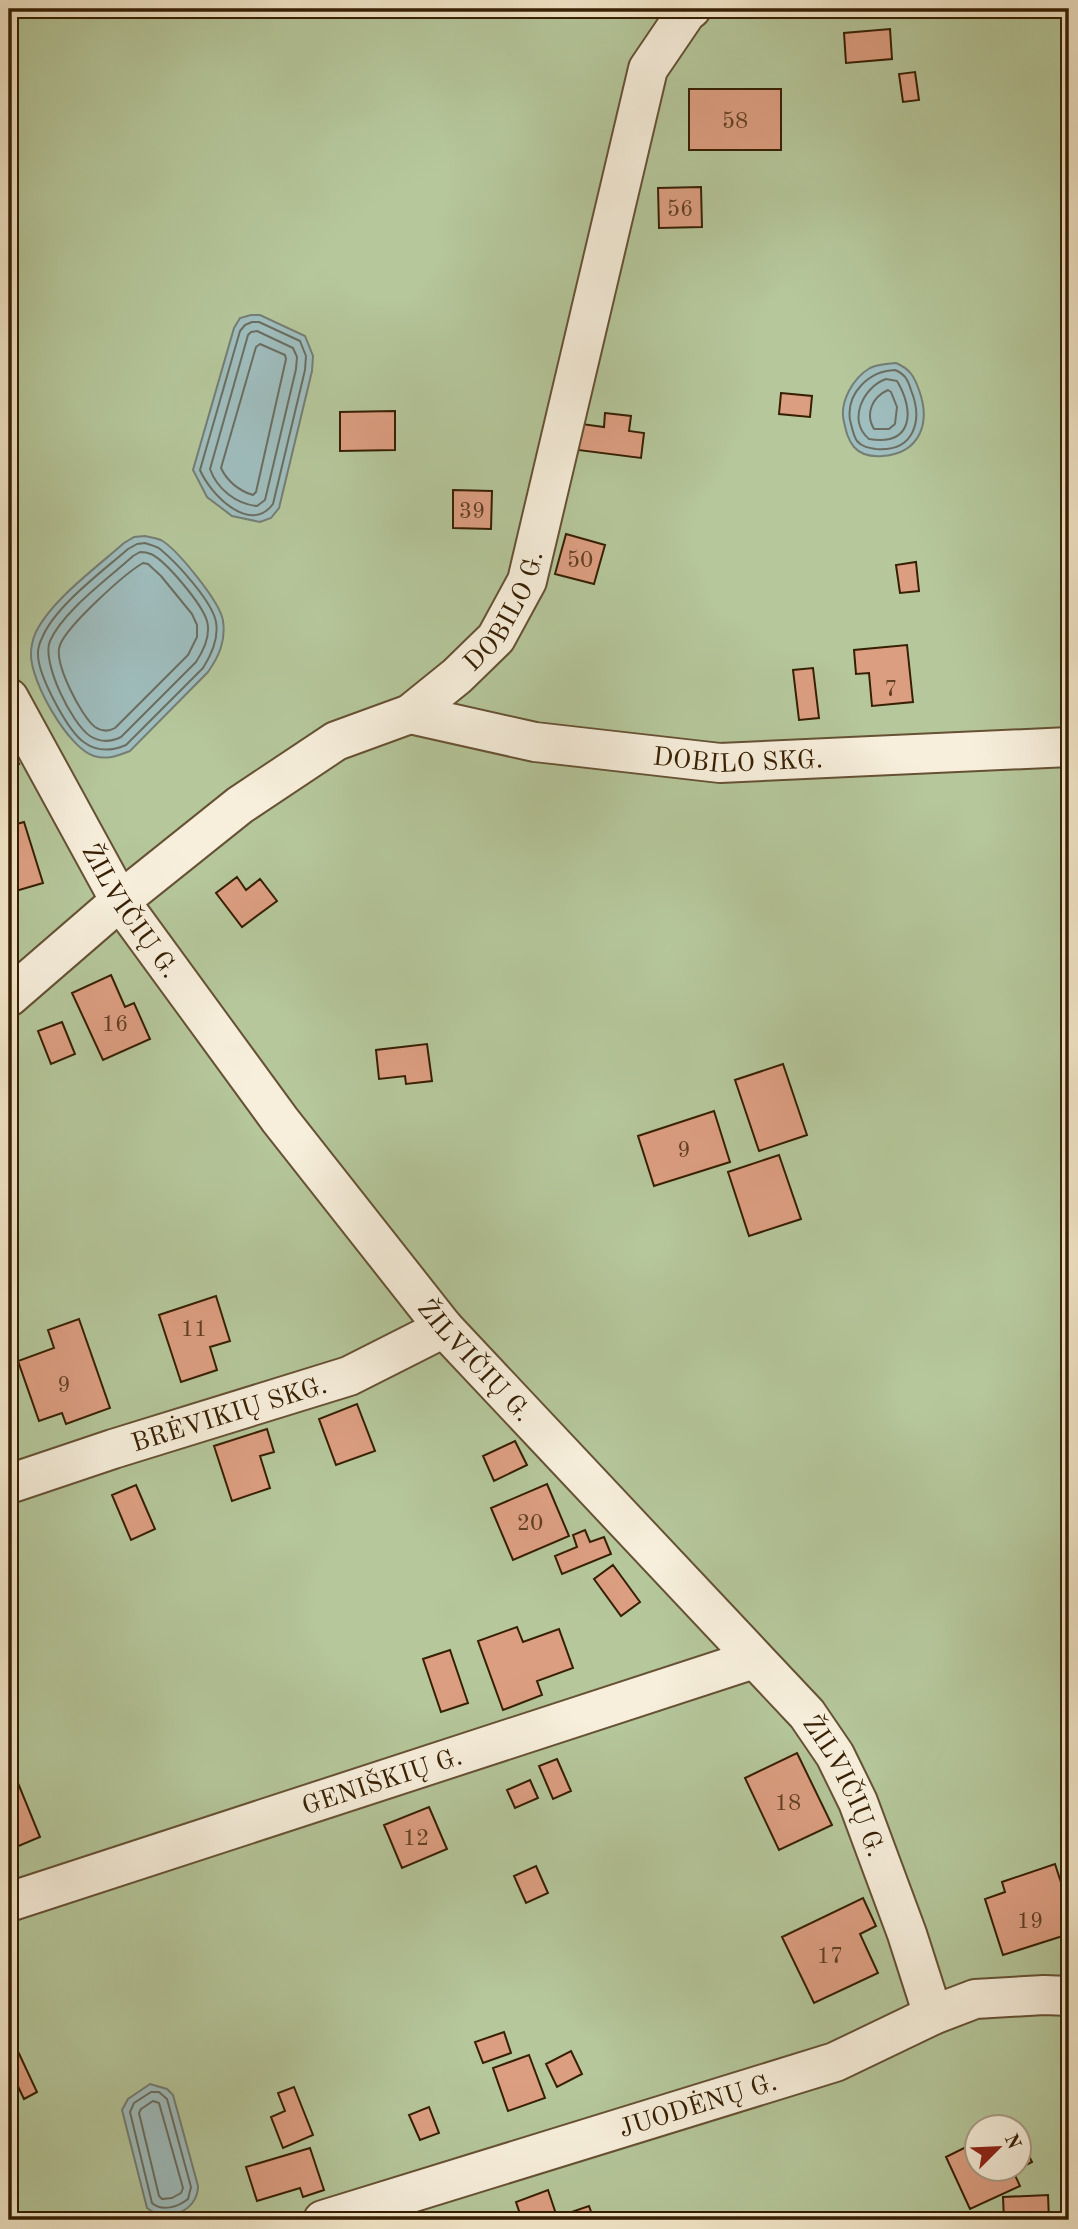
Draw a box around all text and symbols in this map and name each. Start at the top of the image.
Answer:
house number: 58 [722,110,748,133]
house number: 56 [667,198,693,221]
house number: 39 [459,500,485,523]
street label: DOBILO G. [459,549,549,677]
house number: 50 [567,549,593,572]
house number: 7 [884,678,898,701]
street label: DOBILO SKG. [651,744,823,778]
street label: ŽILVIČIŲ G. [76,838,183,983]
house number: 16 [102,1013,128,1036]
house number: 9 [677,1139,691,1162]
street label: ŽILVIČIŲ G. [412,1293,536,1427]
house number: 11 [181,1318,207,1341]
street label: BRĖVIKIŲ SKG. [129,1373,330,1458]
house number: 9 [57,1374,71,1397]
house number: 20 [517,1512,543,1535]
street label: ŽILVIČIŲ G. [797,1709,888,1861]
street label: GENIŠKIŲ G. [299,1744,466,1821]
house number: 18 [775,1792,801,1815]
house number: 12 [403,1827,429,1850]
house number: 19 [1017,1910,1043,1933]
house number: 17 [817,1945,843,1968]
street label: JUODĖNŲ G. [616,2070,780,2143]
north arrow [962,2114,1032,2184]
text: N [1000,2132,1023,2153]

